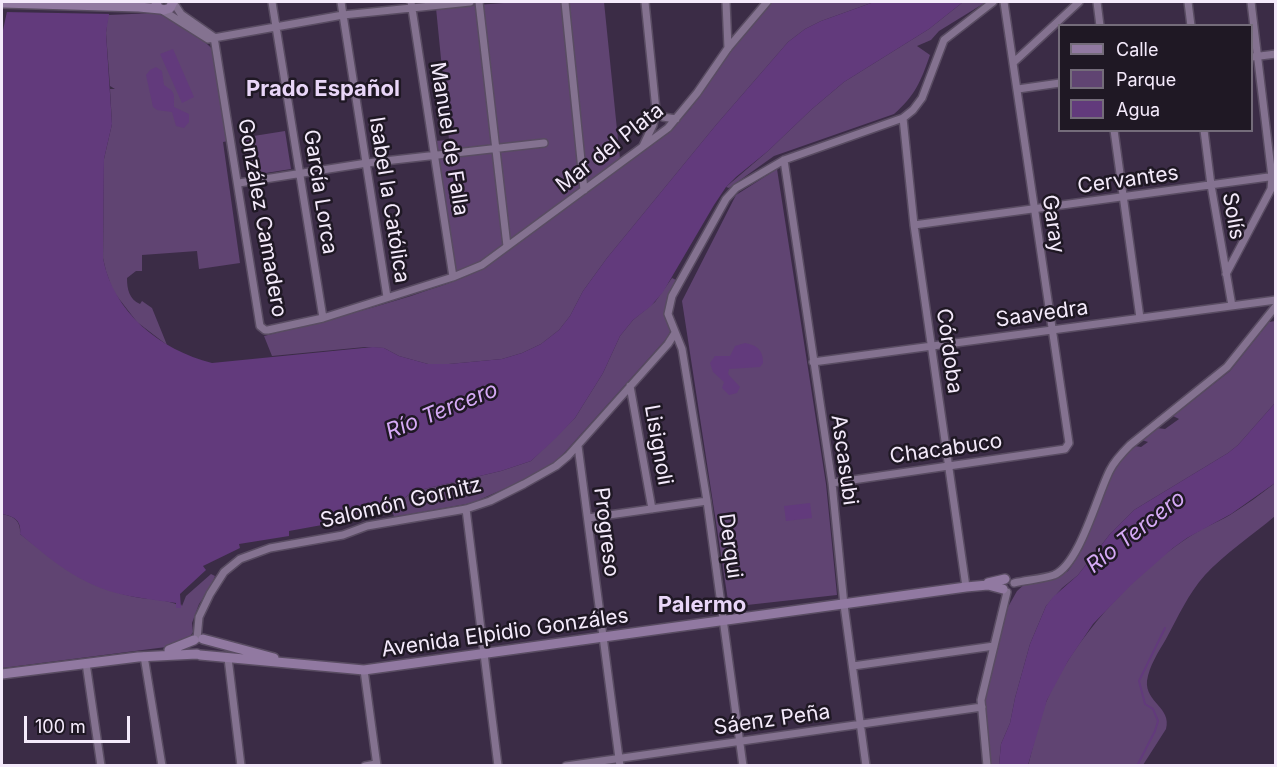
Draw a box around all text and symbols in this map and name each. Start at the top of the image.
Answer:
legend [1058,24,1253,132]
text: Calle [1116,39,1158,60]
street label: Manuel de Falla [424,60,474,218]
text: Parque [1116,69,1176,90]
district label: Prado Español [246,76,400,102]
street label: Mar del Plata [551,98,669,198]
text: Agua [1116,99,1160,120]
street label: Isabel la Católica [363,115,415,285]
street label: González Camadero [232,117,292,319]
street label: García Lorca [298,128,342,256]
street label: Cervantes [1076,160,1180,200]
street label: Solís [1216,191,1250,241]
street label: Garay [1036,193,1070,255]
street label: Saavedra [994,295,1090,333]
street label: Córdoba [931,307,967,395]
water label: Río Tercero [382,377,502,445]
street label: Lisignoli [639,403,677,487]
street label: Ascasubi [825,413,863,507]
street label: Chacabuco [888,429,1004,469]
street label: Salomón Gornitz [318,472,484,534]
water label: Río Tercero [1081,485,1191,579]
street label: Progreso [588,486,624,578]
street label: Derqui [713,512,747,580]
district label: Palermo [658,592,746,618]
street label: Avenida Elpidio Gonzáles [380,603,630,663]
street label: Sáenz Peña [712,699,832,741]
scale bar [27,704,134,742]
text: 100 m [35,716,86,737]

